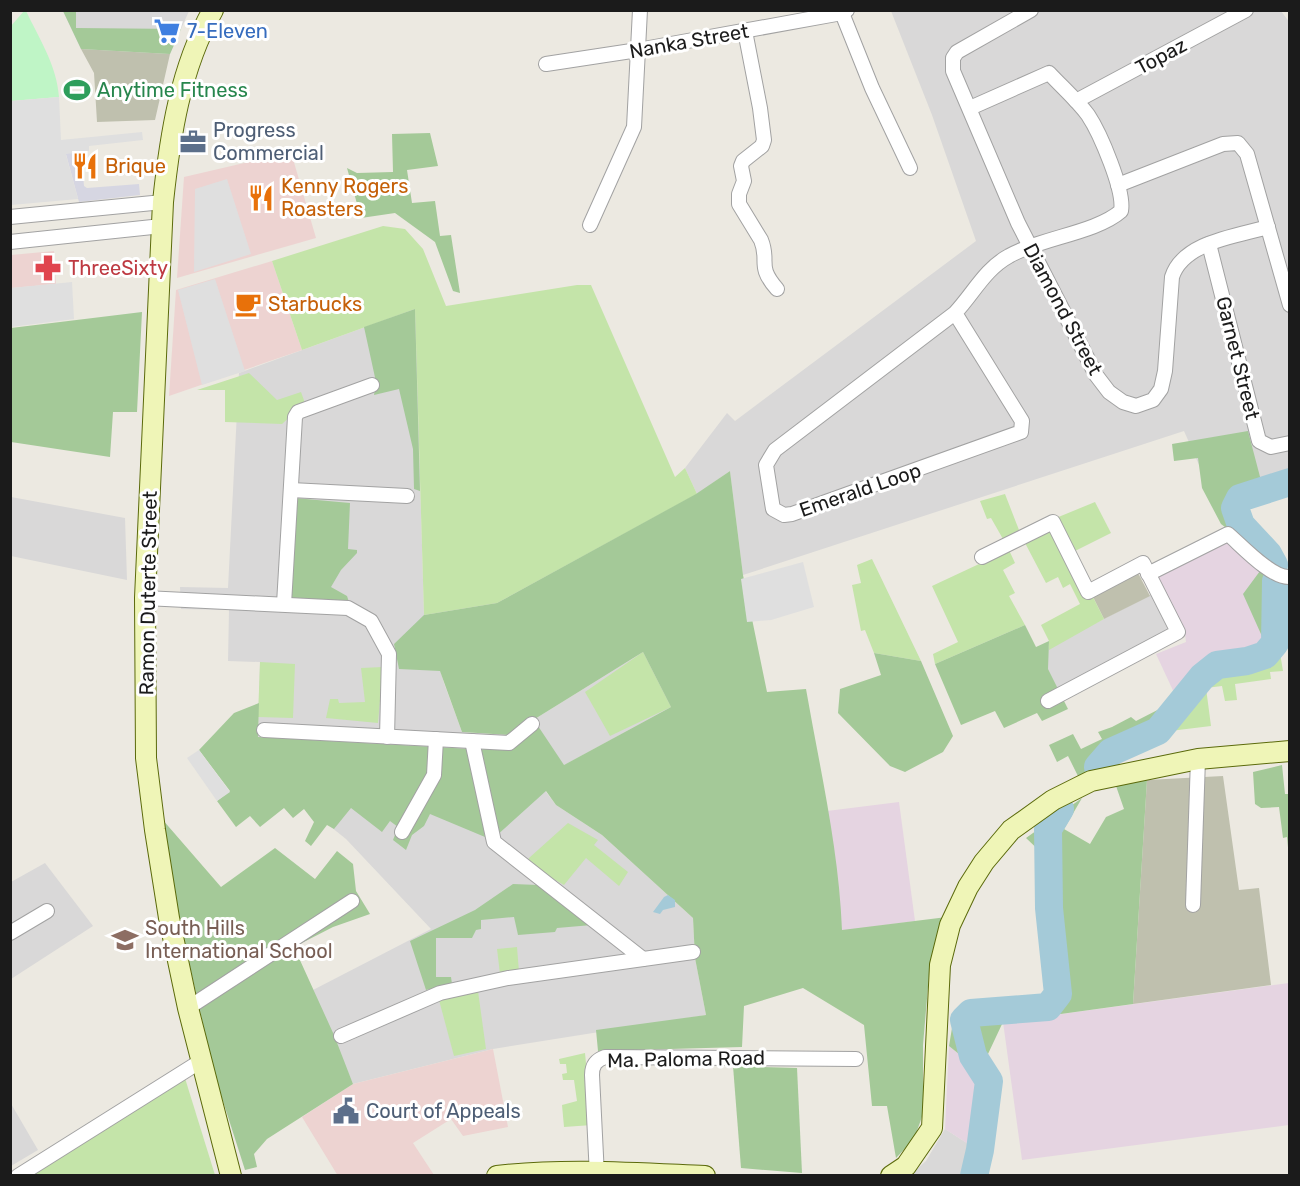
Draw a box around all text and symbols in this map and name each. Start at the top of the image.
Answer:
supermarket icon: 7-Eleven [152,16,182,46]
place label: 7-Eleven [187,19,268,43]
street label: Nanka Street [627,19,751,63]
street label: Topaz [1131,33,1191,79]
sports icon: Anytime Fitness [62,75,92,105]
place label: Anytime Fitness [97,78,248,102]
place label: Progress Commercial [213,118,324,165]
office icon: Progress Commercial [178,127,208,157]
restaurant icon: Brique [70,151,100,181]
place label: Brique [105,154,166,178]
place label: Kenny Rogers Roasters [281,174,408,221]
restaurant icon: Kenny Rogers Roasters [246,183,276,213]
street label: Diamond Street [1018,239,1108,379]
pharmacy icon: ThreeSixty [33,253,63,283]
place label: ThreeSixty [68,256,168,280]
cafe icon: Starbucks [233,289,263,319]
place label: Starbucks [268,292,362,316]
street label: Garnet Street [1211,294,1265,422]
street label: Emerald Loop [796,458,924,522]
street label: Ramon Duterte Street [134,490,162,695]
place label: South Hills International School [145,916,333,963]
school or university icon: South Hills International School [110,925,140,955]
street label: Ma. Paloma Road [607,1046,765,1072]
public building icon: Court of Appeals [331,1096,361,1126]
place label: Court of Appeals [366,1099,521,1123]

